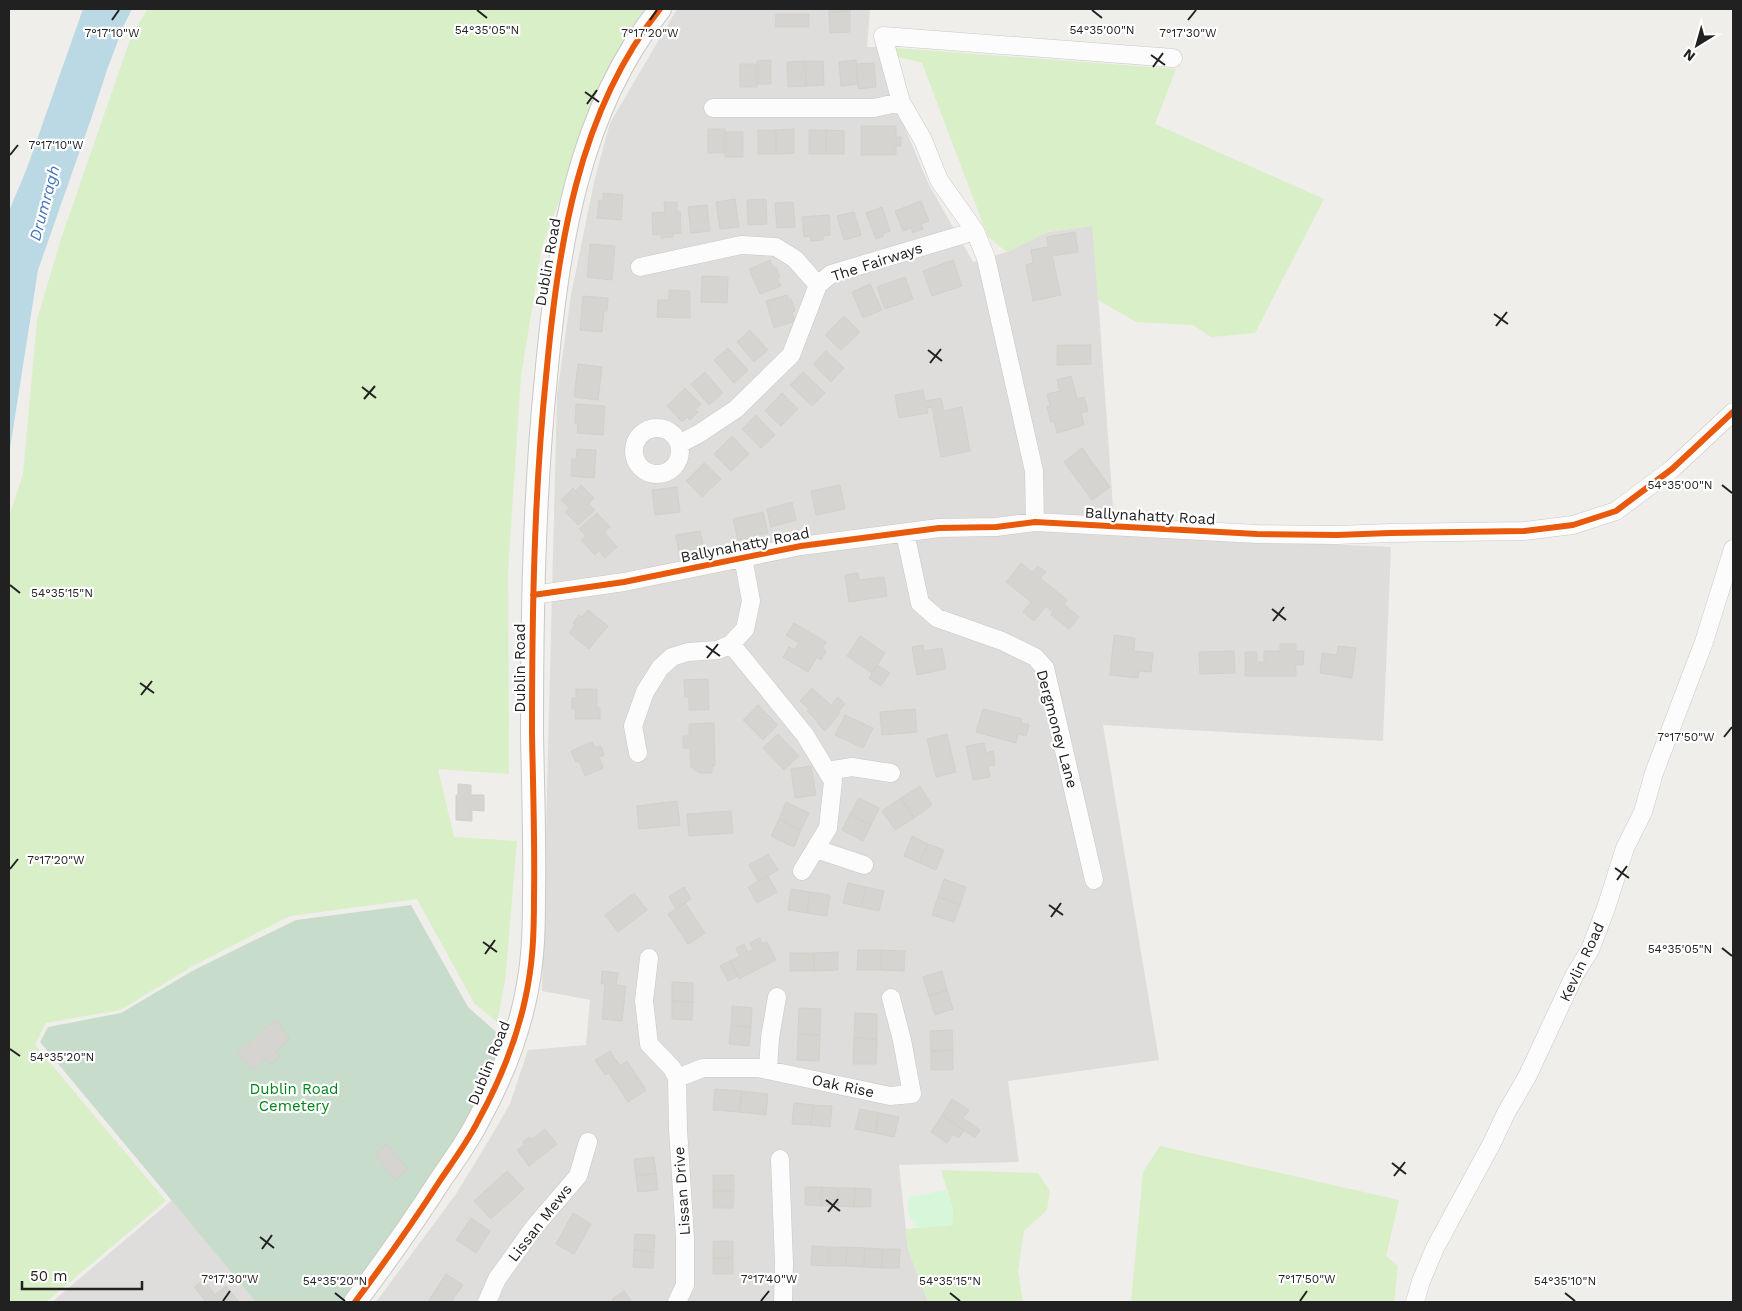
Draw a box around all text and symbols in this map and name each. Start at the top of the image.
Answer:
north arrow [1672,20,1722,70]
text: 54°35'05"N [455,23,519,37]
text: 54°35'00"N [1069,23,1135,37]
text: 7°17'10"W [85,26,140,40]
text: 7°17'20"W [621,26,679,40]
text: 7°17'30"W [1159,26,1217,40]
text: N [1680,46,1698,65]
text: 7°17'10"W [29,138,84,152]
water label: Drumragh [25,163,64,243]
street label: Dublin Road [531,217,565,307]
street label: The Fairways [829,239,925,285]
text: 54°35'00"N [1647,478,1713,492]
street label: Ballynahatty Road [1084,504,1216,528]
street label: Ballynahatty Road [679,524,811,566]
text: 54°35'15"N [31,586,93,600]
street label: Dublin Road [511,623,529,713]
street label: Dergmoney Lane [1033,668,1081,790]
text: 7°17'50"W [1657,730,1715,744]
text: 7°17'20"W [27,853,85,867]
street label: Kevlin Road [1556,920,1608,1004]
text: 54°35'05"N [1648,942,1712,956]
street label: Dublin Road [464,1018,514,1108]
text: 54°35'20"N [30,1050,94,1064]
street label: Oak Rise [810,1071,876,1101]
park label: Dublin Road Cemetery [249,1080,339,1115]
street label: Lissan Drive [670,1146,694,1236]
street label: Lissan Mews [504,1181,576,1265]
scale bar [22,1258,142,1290]
text: 50 m [30,1267,67,1285]
text: 7°17'30"W [201,1272,259,1286]
text: 7°17'40"W [741,1272,798,1286]
text: 7°17'50"W [1278,1272,1336,1286]
text: 54°35'20"N [303,1274,367,1288]
text: 54°35'15"N [919,1274,981,1288]
text: 54°35'10"N [1534,1274,1596,1288]

